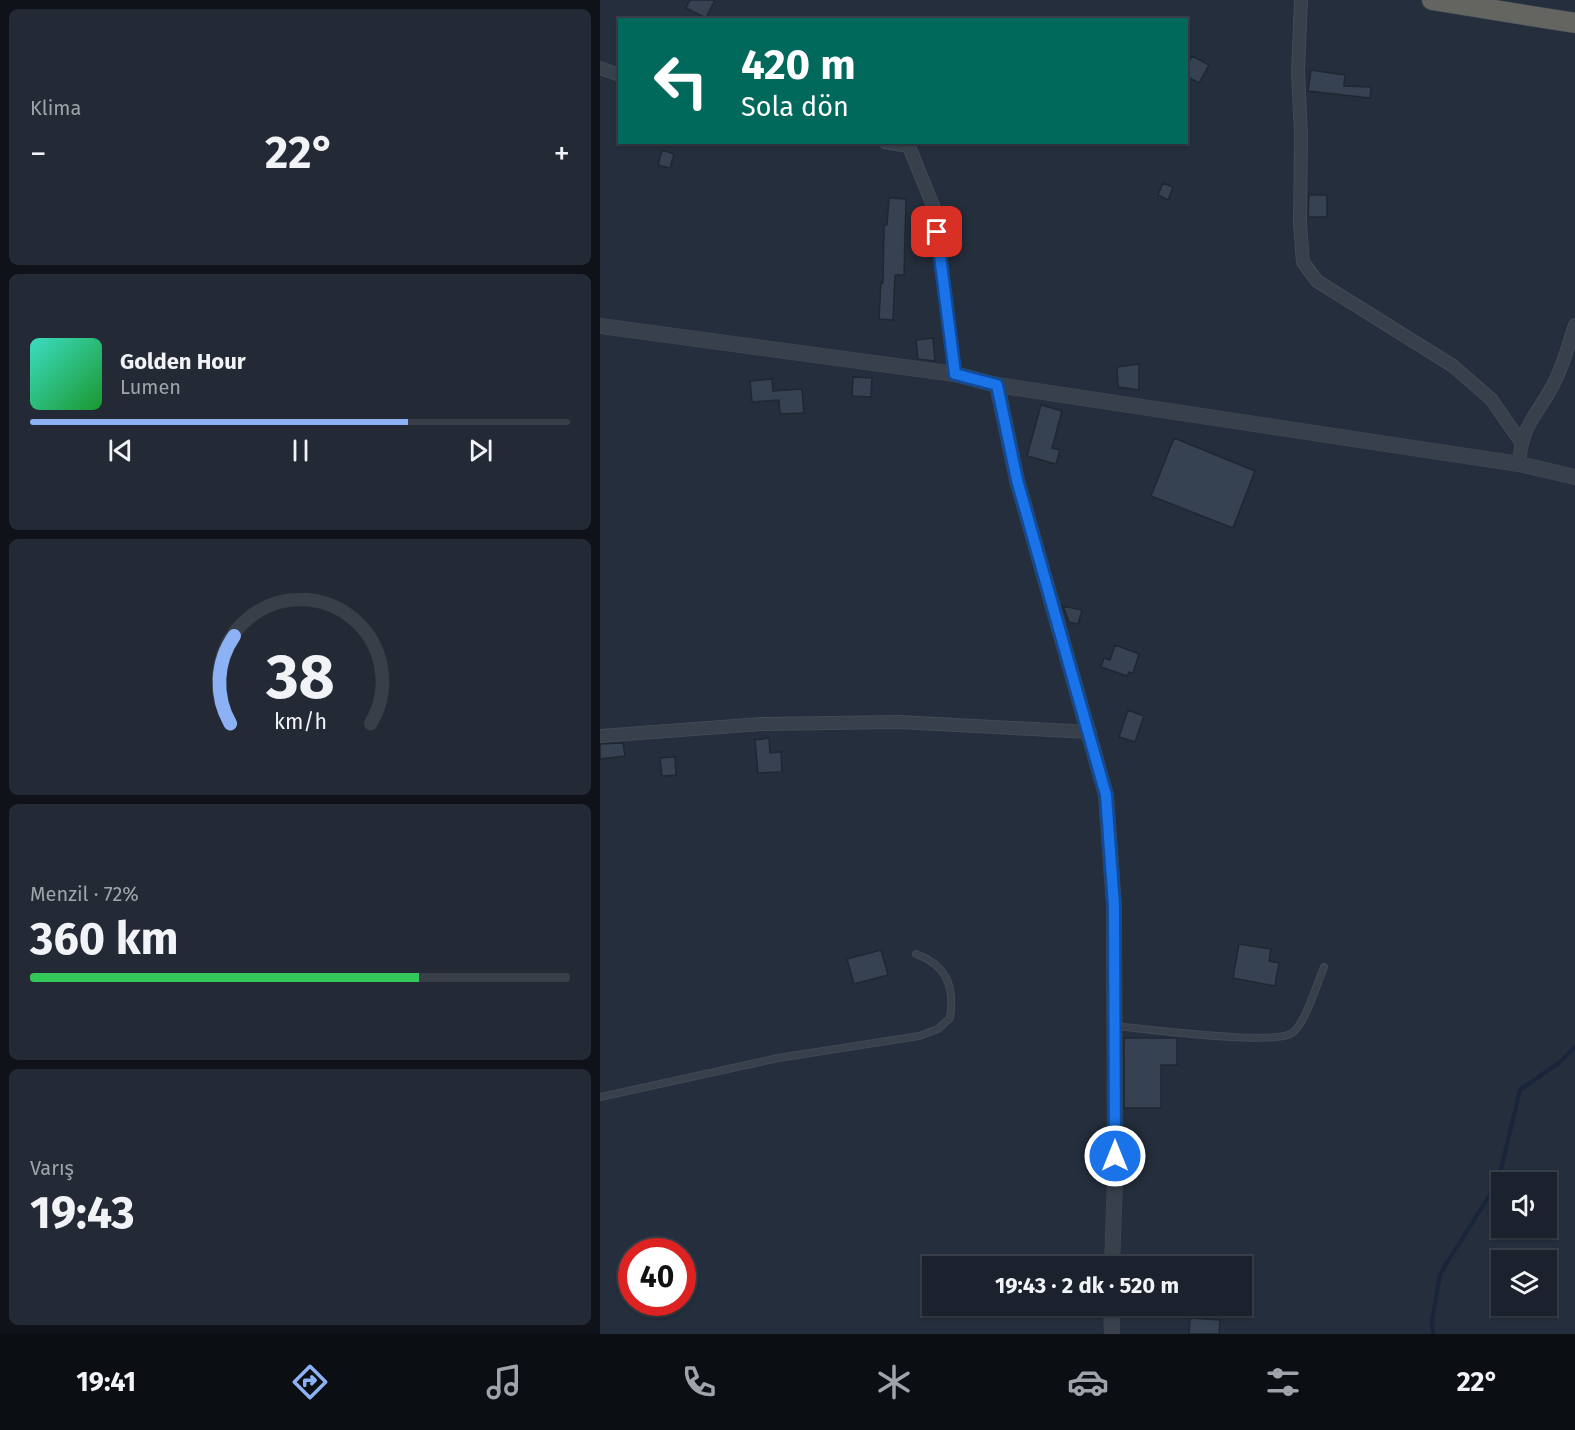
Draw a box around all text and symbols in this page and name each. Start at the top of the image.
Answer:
text: 420 m [741,40,856,90]
icon: left [642,42,720,120]
text: Sola dön [741,91,849,123]
text: Klima [30,96,81,120]
text: 22° [265,126,335,180]
text: − [30,134,47,174]
text: + [554,134,570,174]
pin [911,206,962,257]
icon: arrive [920,215,953,248]
text: Golden Hour [120,348,246,375]
text: Lumen [120,375,181,399]
icon: previous [104,434,137,467]
icon: pause [284,434,317,467]
icon: next [464,434,497,467]
text: 38 [265,640,334,715]
text: km/h [273,709,327,735]
text: Menzil · 72% [30,882,139,906]
text: 360 km [30,912,179,966]
position arrow [1083,1124,1147,1188]
text: Varış [30,1156,74,1180]
map controls [1491,1172,1557,1316]
button: sound [1491,1172,1557,1238]
text: 19:43 [30,1186,135,1240]
speed limit sign: 40 [618,1238,696,1316]
button: layers [1491,1250,1557,1316]
text: 19:43 · 2 dk · 520 m [995,1272,1179,1299]
icon: directions [289,1361,331,1403]
icon: music [483,1361,525,1403]
icon: phone [678,1361,720,1403]
icon: climate [873,1361,915,1403]
icon: car [1067,1361,1109,1403]
icon: filters [1262,1361,1304,1403]
text: 19:41 [76,1366,136,1398]
text: 22° [1457,1366,1499,1398]

